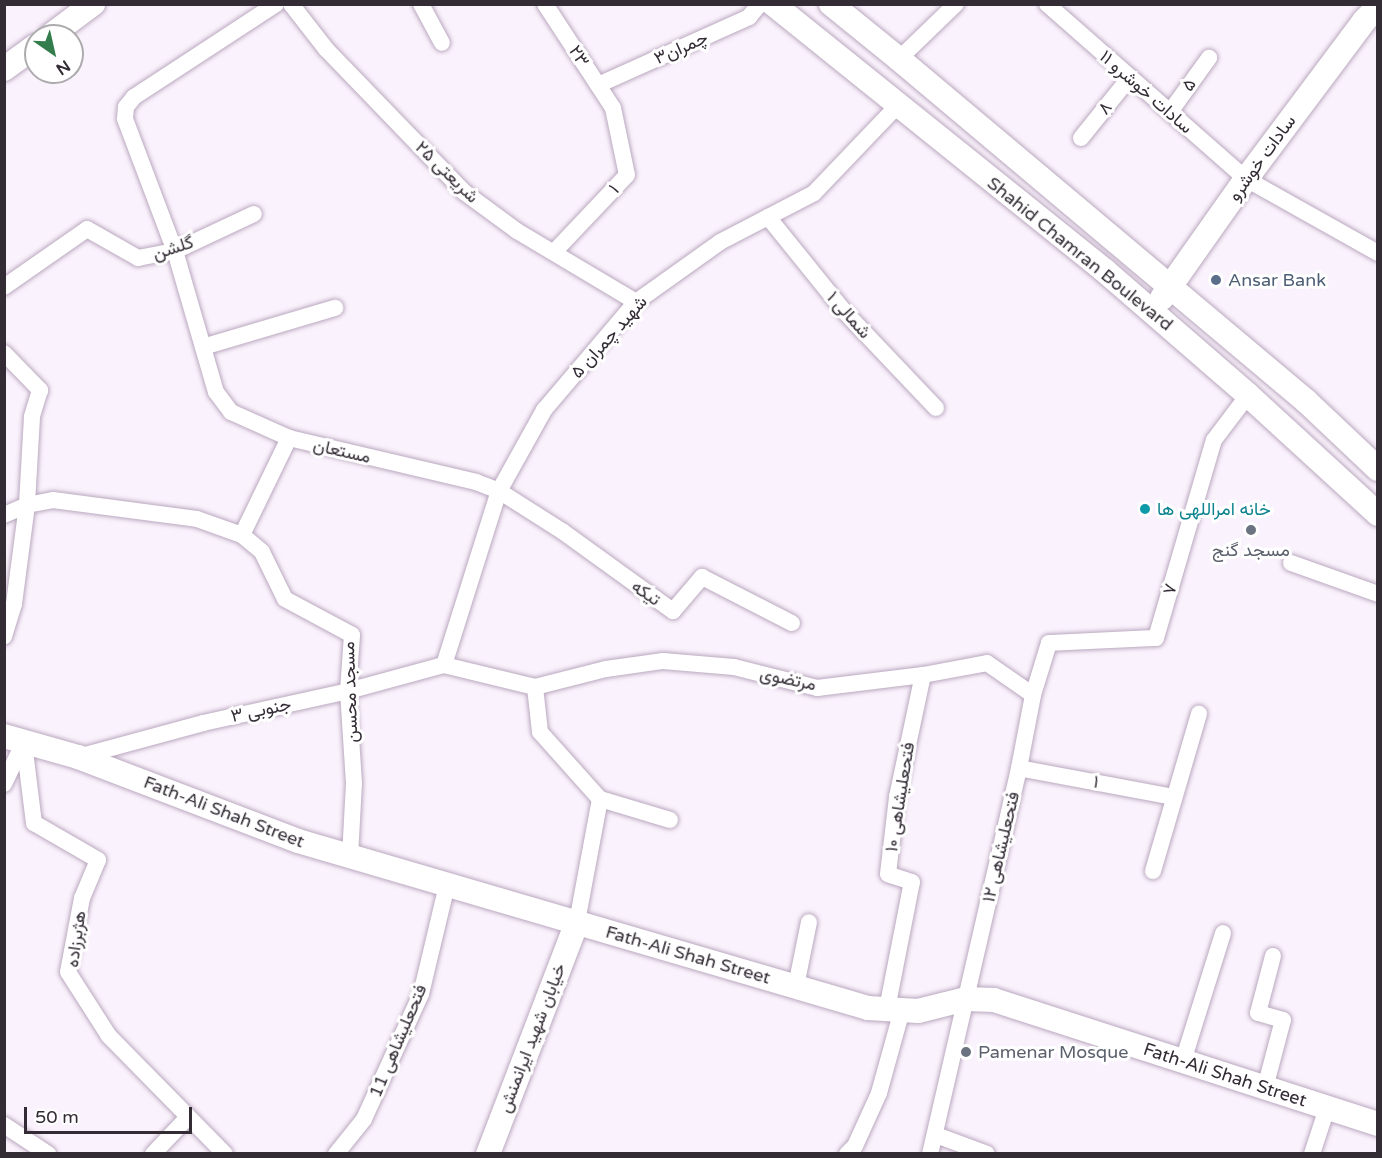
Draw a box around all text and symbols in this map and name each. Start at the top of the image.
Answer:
north arrow [24,24,84,84]
street label: چمران۳ [651,27,711,69]
street label: ۲۳ [564,41,594,71]
street label: سادات خوشرو ۱۱ [1095,46,1197,138]
text: N [52,55,74,79]
street label: ۵ [1177,74,1201,96]
street label: ۸ [1093,97,1117,119]
street label: سادات خوشرو [1224,111,1300,205]
street label: شریعتی ۲۵ [411,136,483,208]
street label: Shahid Chamran Boulevard [983,172,1177,336]
street label: ۱ [604,180,624,198]
street label: گلشن [150,231,196,265]
place label: Ansar Bank [1228,269,1326,291]
marker: Ansar Bank [1209,273,1223,287]
street label: شمالی ۱ [822,287,876,343]
street label: شهید چمران ۵ [566,291,652,383]
street label: مستعان [311,434,373,468]
place label: خانه امراللهی ها [1157,498,1271,520]
marker: خانه امراللهی ها [1138,502,1152,516]
marker: مسجد گنج [1244,523,1258,537]
place label: مسجد گنج [1212,539,1290,561]
street label: تیکه [627,575,665,611]
street label: ۷ [1158,581,1182,597]
street label: مسجد محسن [337,641,363,743]
street label: مرتضوی [758,663,818,695]
street label: ۳ جنوبی [229,693,293,727]
street label: فتحعلیشاهی ۱۰ [881,740,919,854]
street label: Fath-Ali Shah Street [141,771,307,853]
street label: ۱ [1091,771,1101,793]
street label: فتحعلیشاهی ۱۲ [978,790,1024,904]
street label: هژبرزاده [61,909,91,969]
street label: Fath-Ali Shah Street [603,921,773,989]
street label: خیابان شهید ایرانمنش [494,960,570,1116]
street label: فتحعلیشاهی 11 [364,981,432,1101]
street label: Fath-Ali Shah Street [1141,1038,1309,1112]
place label: Pamenar Mosque [978,1041,1128,1063]
marker: Pamenar Mosque [959,1045,973,1059]
scale bar [27,1095,195,1133]
text: 50 m [35,1106,79,1128]

